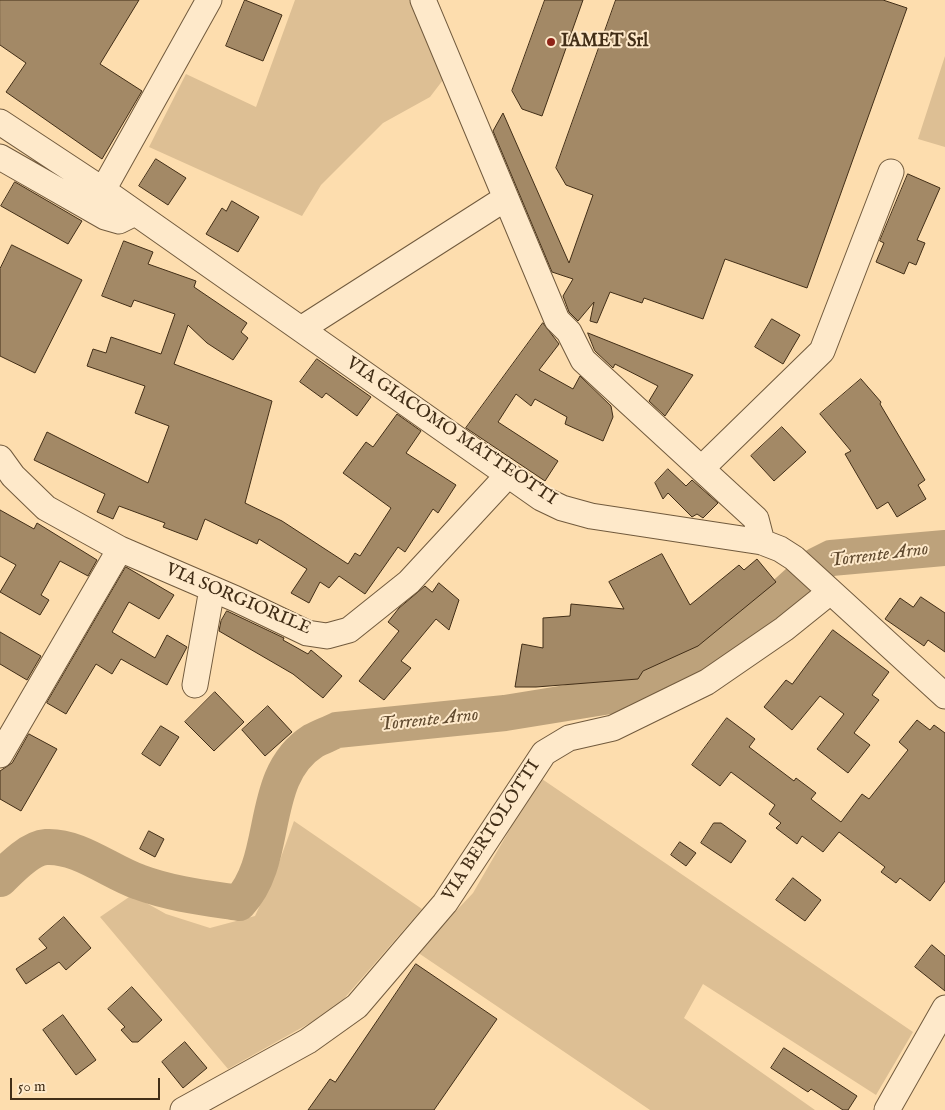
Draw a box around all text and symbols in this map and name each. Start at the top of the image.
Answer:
place label: IAMET Srl [561,31,648,53]
marker: IAMET Srl [545,36,557,48]
street label: VIA GIACOMO MATTEOTTI [342,353,560,511]
water label: Torrente Arno [828,539,930,573]
street label: VIA SORGIORILE [162,560,314,640]
water label: Torrente Arno [378,704,480,738]
street label: VIA BERTOLOTTI [439,757,545,905]
scale bar [12,1068,162,1100]
text: 50 m [18,1077,46,1096]

